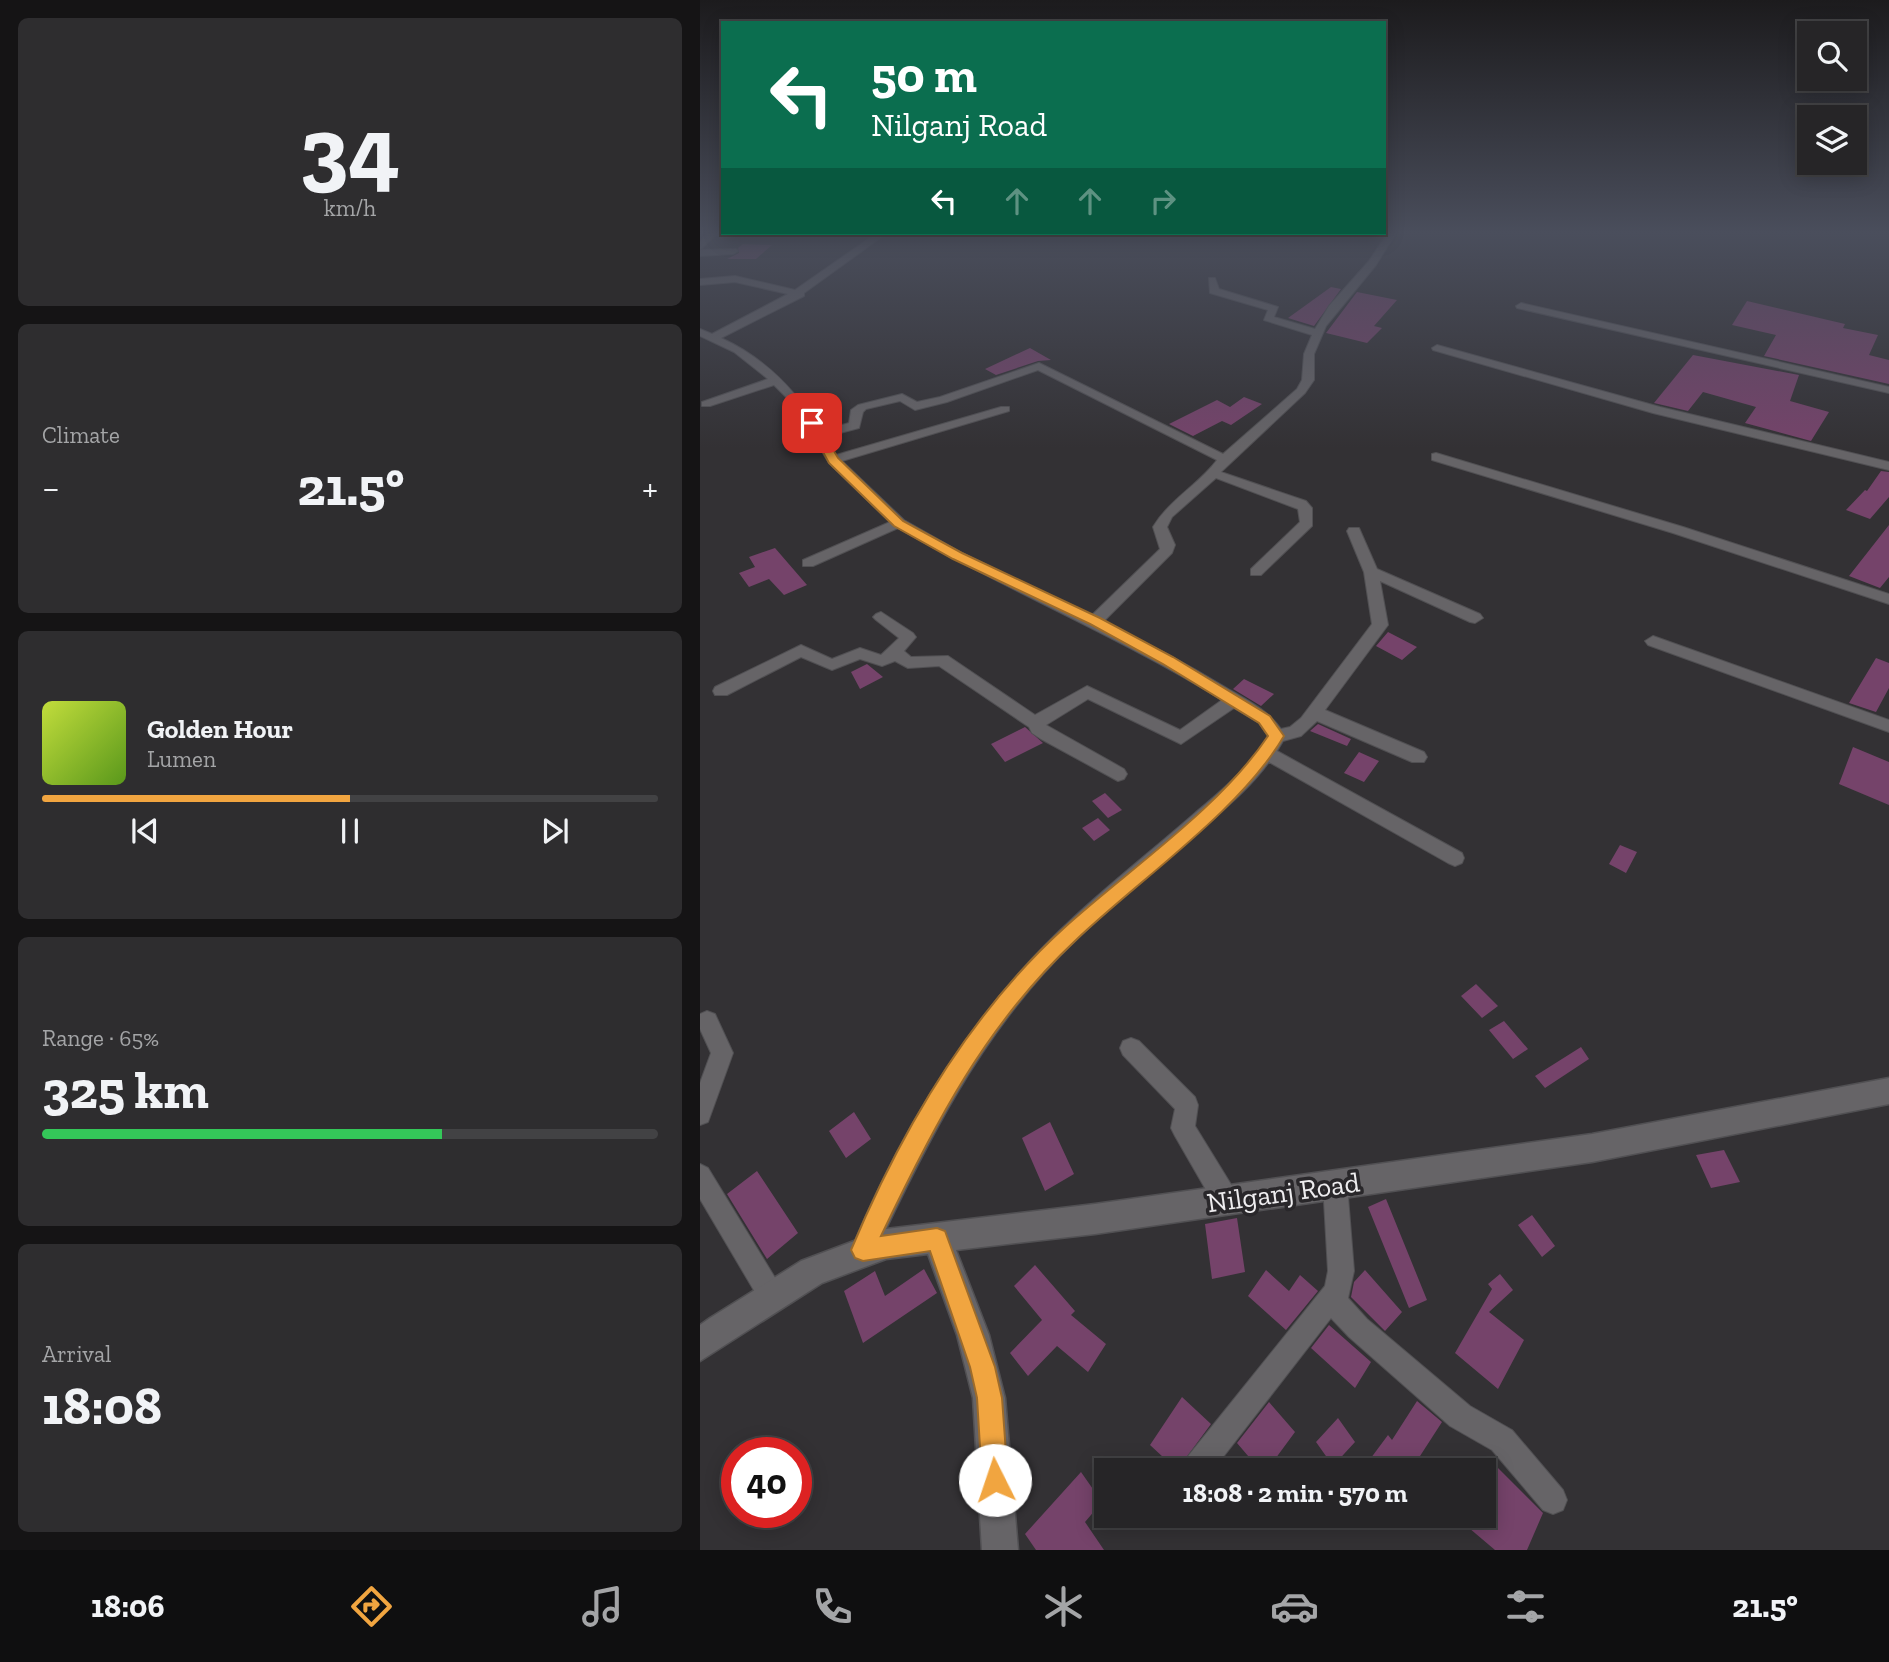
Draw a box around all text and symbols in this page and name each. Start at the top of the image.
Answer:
map controls [1797,21,1867,175]
button: search [1797,21,1867,91]
text: 50 m [871,46,977,105]
icon: left [756,49,847,140]
text: 34 [300,94,400,203]
button: layers [1797,105,1867,175]
text: Nilganj Road [871,106,1047,144]
icon: left [925,182,963,220]
icon: ahead [998,182,1036,220]
icon: ahead [1071,182,1109,220]
icon: right [1144,182,1182,220]
text: km/h [324,194,376,222]
pin [782,393,842,453]
icon: arrive [793,404,831,442]
text: Climate [42,421,120,449]
text: 21.5° [297,456,404,518]
text: − [42,465,60,511]
text: + [642,465,658,511]
text: Golden Hour [147,713,293,745]
text: Lumen [147,745,216,773]
icon: previous [126,812,164,850]
icon: pause [331,812,369,850]
icon: next [536,812,574,850]
text: Range · 65% [42,1024,159,1052]
text: 325 km [42,1059,209,1121]
street label: Nilganj Road [1205,1165,1362,1220]
text: Arrival [42,1340,111,1368]
text: 18:08 [42,1375,162,1437]
speed limit sign: 40 [721,1437,812,1528]
position arrow [958,1443,1032,1517]
text: 18:08 · 2 min · 570 m [1182,1477,1408,1509]
icon: directions [347,1582,396,1631]
icon: music [578,1582,627,1631]
icon: phone [808,1582,857,1631]
icon: climate [1039,1582,1088,1631]
icon: car [1270,1582,1319,1631]
icon: filters [1501,1582,1550,1631]
text: 18:06 [91,1587,165,1625]
text: 21.5° [1732,1587,1798,1625]

